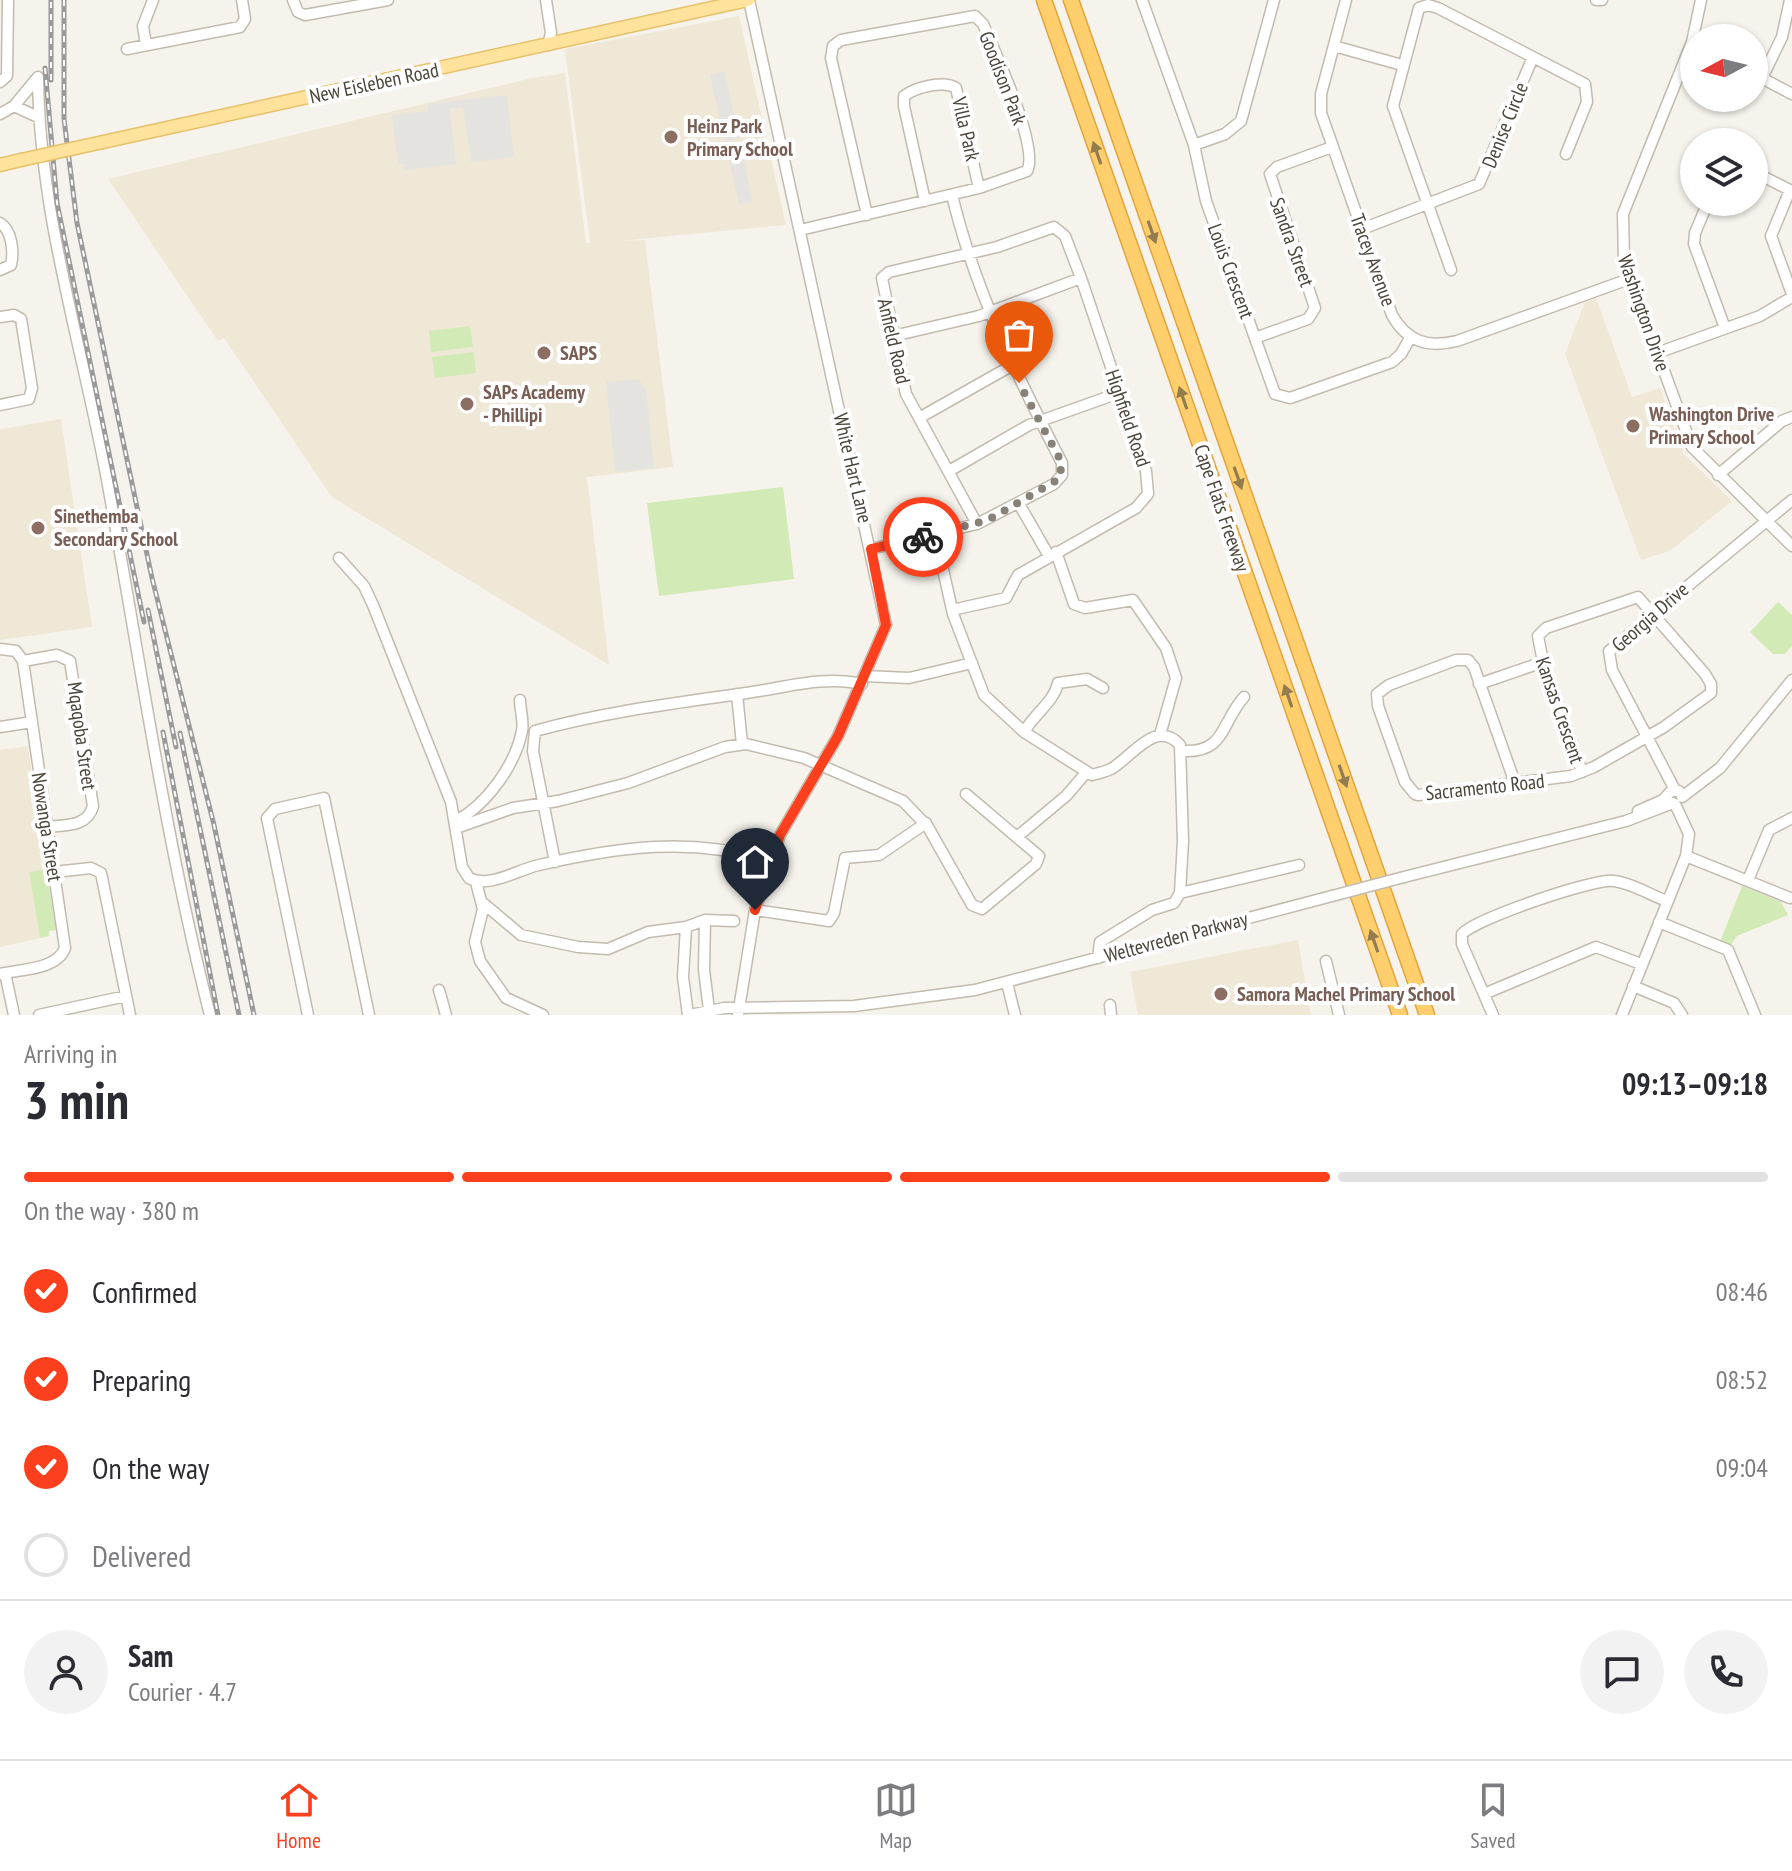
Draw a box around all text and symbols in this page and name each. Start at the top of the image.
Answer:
north arrow [1680,24,1768,112]
map controls [1680,24,1768,216]
street label: Goodison Park [973,27,1033,129]
street label: New Eisleben Road [307,57,441,109]
street label: Denise Circle [1476,78,1534,172]
street label: Villa Park [946,93,986,164]
place label: Heinz Park Primary School [687,113,793,162]
marker: Heinz Park Primary School [662,128,680,146]
button: layers [1680,128,1768,216]
one-way arrow [1091,140,1103,164]
street label: Sandra Street [1264,194,1320,291]
street label: Tracey Avenue [1344,210,1402,310]
one-way arrow [1147,220,1159,244]
street label: Louis Crescent [1202,220,1260,322]
street label: Washington Drive [1612,251,1676,375]
street label: Anfield Road [872,296,916,386]
pin [985,301,1053,383]
icon: bag [997,313,1041,357]
place label: SAPS [560,340,597,366]
marker: SAPS [535,344,553,362]
street label: Highfield Road [1099,366,1157,470]
place label: SAPs Academy - Phillipi [483,379,586,428]
one-way arrow [1177,386,1189,410]
marker: SAPs Academy - Phillipi [458,395,476,413]
place label: Washington Drive Primary School [1648,401,1774,450]
street label: White Hart Lane [828,411,878,525]
marker: Washington Drive Primary School [1624,417,1642,435]
street label: Cape Flats Freeway [1188,441,1256,575]
one-way arrow [1233,466,1245,490]
courier [883,497,963,577]
place label: Sinethemba Secondary School [54,503,178,552]
icon: bike [901,515,945,559]
marker: Sinethemba Secondary School [29,519,47,537]
street label: Georgia Drive [1606,576,1694,658]
street label: Kansas Crescent [1530,653,1590,767]
street label: Mqaqoba Street [62,680,103,792]
one-way arrow [1281,684,1294,708]
one-way arrow [1337,764,1350,788]
street label: Sacramento Road [1424,768,1546,806]
street label: Nowanga Street [26,771,69,884]
pin [721,828,789,910]
icon: home [733,840,777,884]
street label: Weltevreden Parkway [1101,905,1251,969]
one-way arrow [1368,929,1380,953]
place label: Samora Machel Primary School [1237,981,1455,1007]
marker: Samora Machel Primary School [1212,985,1230,1003]
text: Arriving in [24,1037,117,1070]
text: 09:13–09:18 [1622,1064,1768,1103]
text: 3 min [24,1066,129,1133]
text: On the way · 380 m [24,1194,199,1227]
icon: check [24,1269,68,1313]
text: Confirmed [92,1272,197,1311]
text: 08:46 [1716,1275,1768,1308]
icon: check [24,1357,68,1401]
text: Preparing [92,1360,191,1399]
text: 08:52 [1716,1363,1768,1396]
icon: check [24,1445,68,1489]
text: On the way [92,1448,209,1487]
text: 09:04 [1716,1451,1768,1484]
text: Delivered [92,1536,191,1575]
button: person [24,1630,108,1714]
button: chat [1580,1630,1664,1714]
button: phone [1684,1630,1768,1714]
text: Sam [128,1636,173,1675]
text: Courier · 4.7 [128,1675,237,1708]
tab: Home [276,1778,321,1854]
tab: Map [874,1778,918,1854]
tab: Saved [1470,1778,1516,1854]

